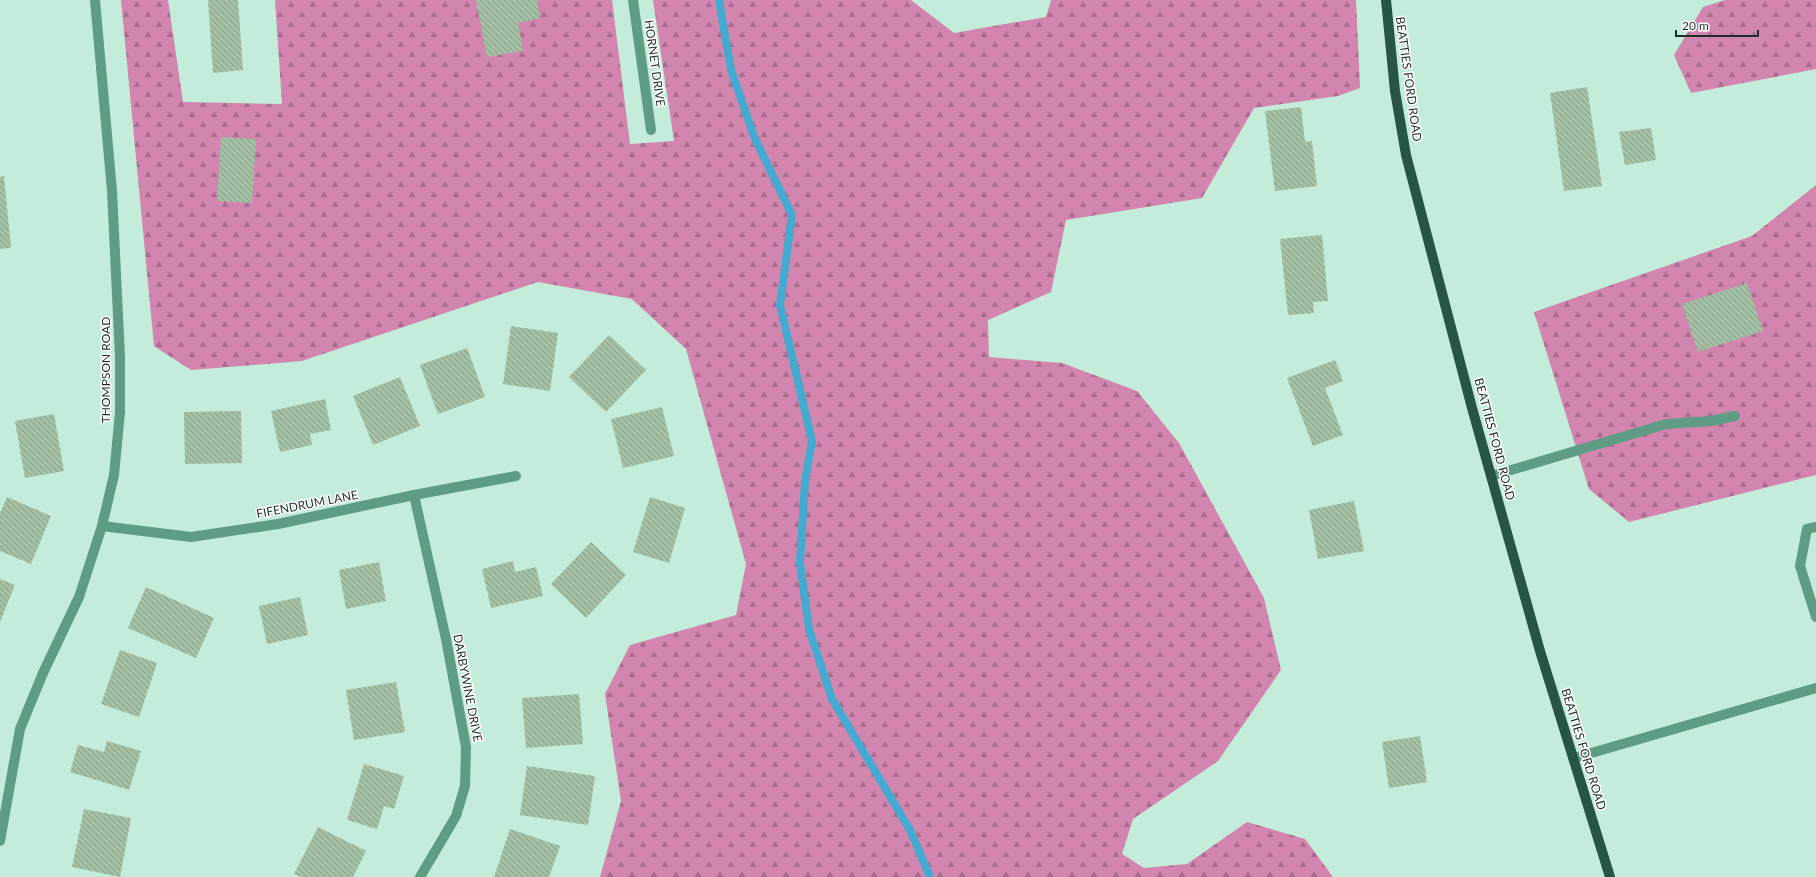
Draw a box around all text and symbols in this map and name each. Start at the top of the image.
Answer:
scale bar [1676,12,1758,38]
street label: BEATTIES FORD ROAD [1393,16,1425,142]
text: 20 m [1682,18,1709,33]
street label: HORNET DRIVE [642,19,669,107]
street label: THOMPSON ROAD [98,317,113,423]
street label: BEATTIES FORD ROAD [1471,376,1519,502]
street label: FIFENDRUM LANE [255,487,359,521]
street label: DARBYWINE DRIVE [450,633,486,743]
street label: BEATTIES FORD ROAD [1558,687,1610,811]

